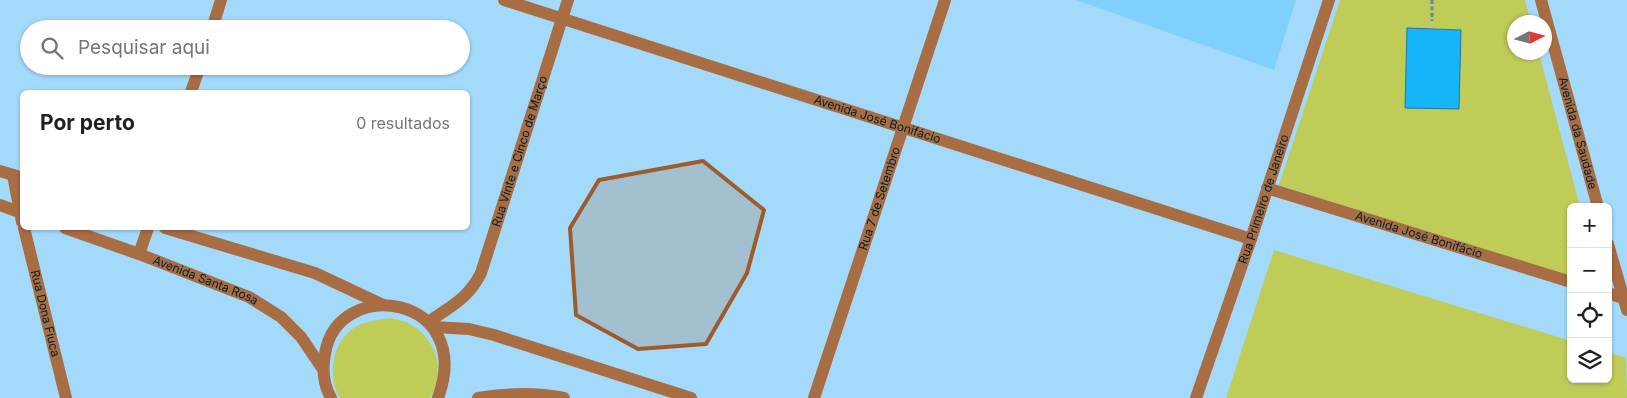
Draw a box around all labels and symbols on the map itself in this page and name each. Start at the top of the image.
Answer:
north arrow [1507,15,1552,60]
street label: Rua Vinte e Cinco de Março [488,74,550,229]
street label: Avenida da Saudade [1555,75,1601,191]
street label: Avenida José Bonifácio [812,92,943,146]
street label: Rua Primeiro de Janeiro [1235,132,1292,266]
street label: Rua 7 de Setembro [855,145,903,252]
street label: Avenida José Bonifácio [1354,208,1484,261]
street label: Avenida Santa Rosa [151,252,261,308]
street label: Rua Dona Fiuca [28,268,64,358]

